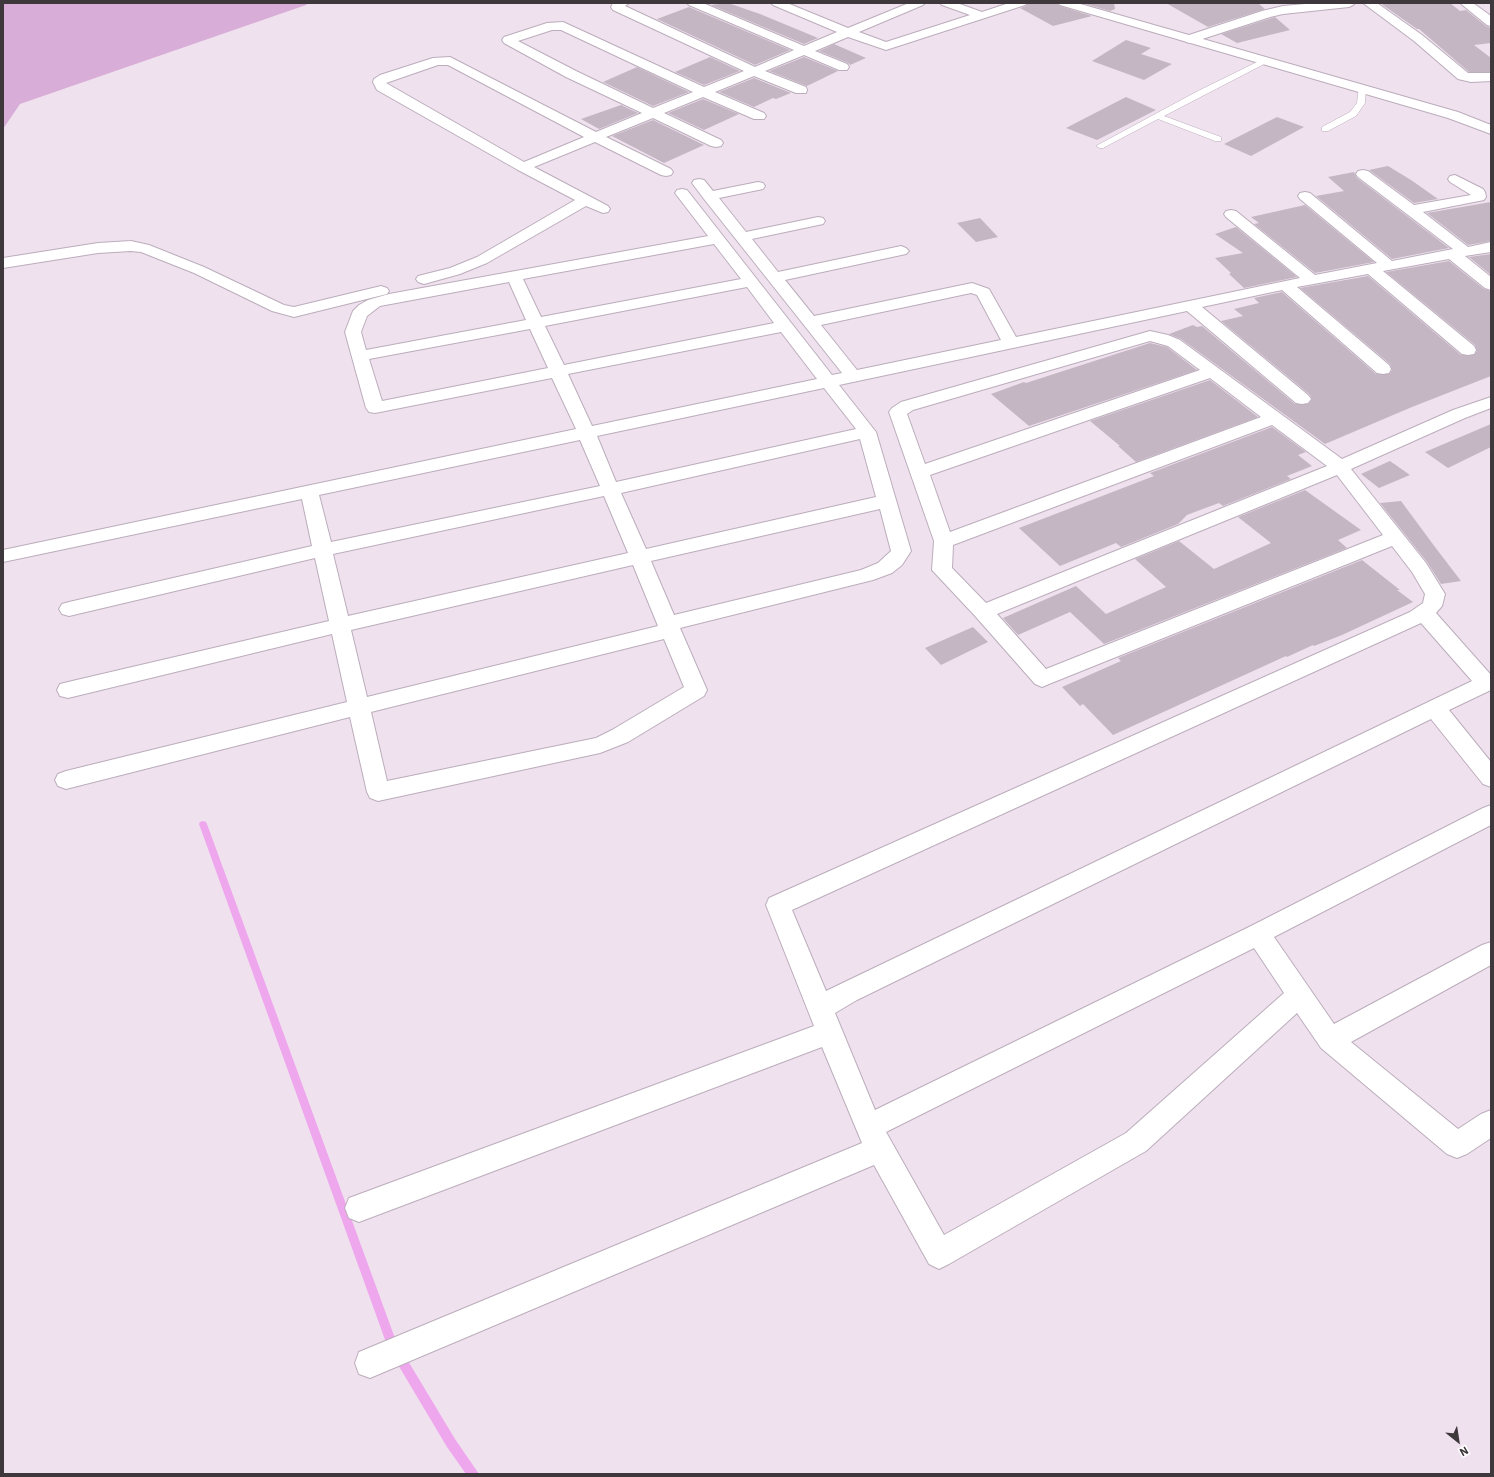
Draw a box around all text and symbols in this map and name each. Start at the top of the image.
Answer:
north arrow [1438,1421,1478,1461]
text: N [1457,1443,1471,1459]

